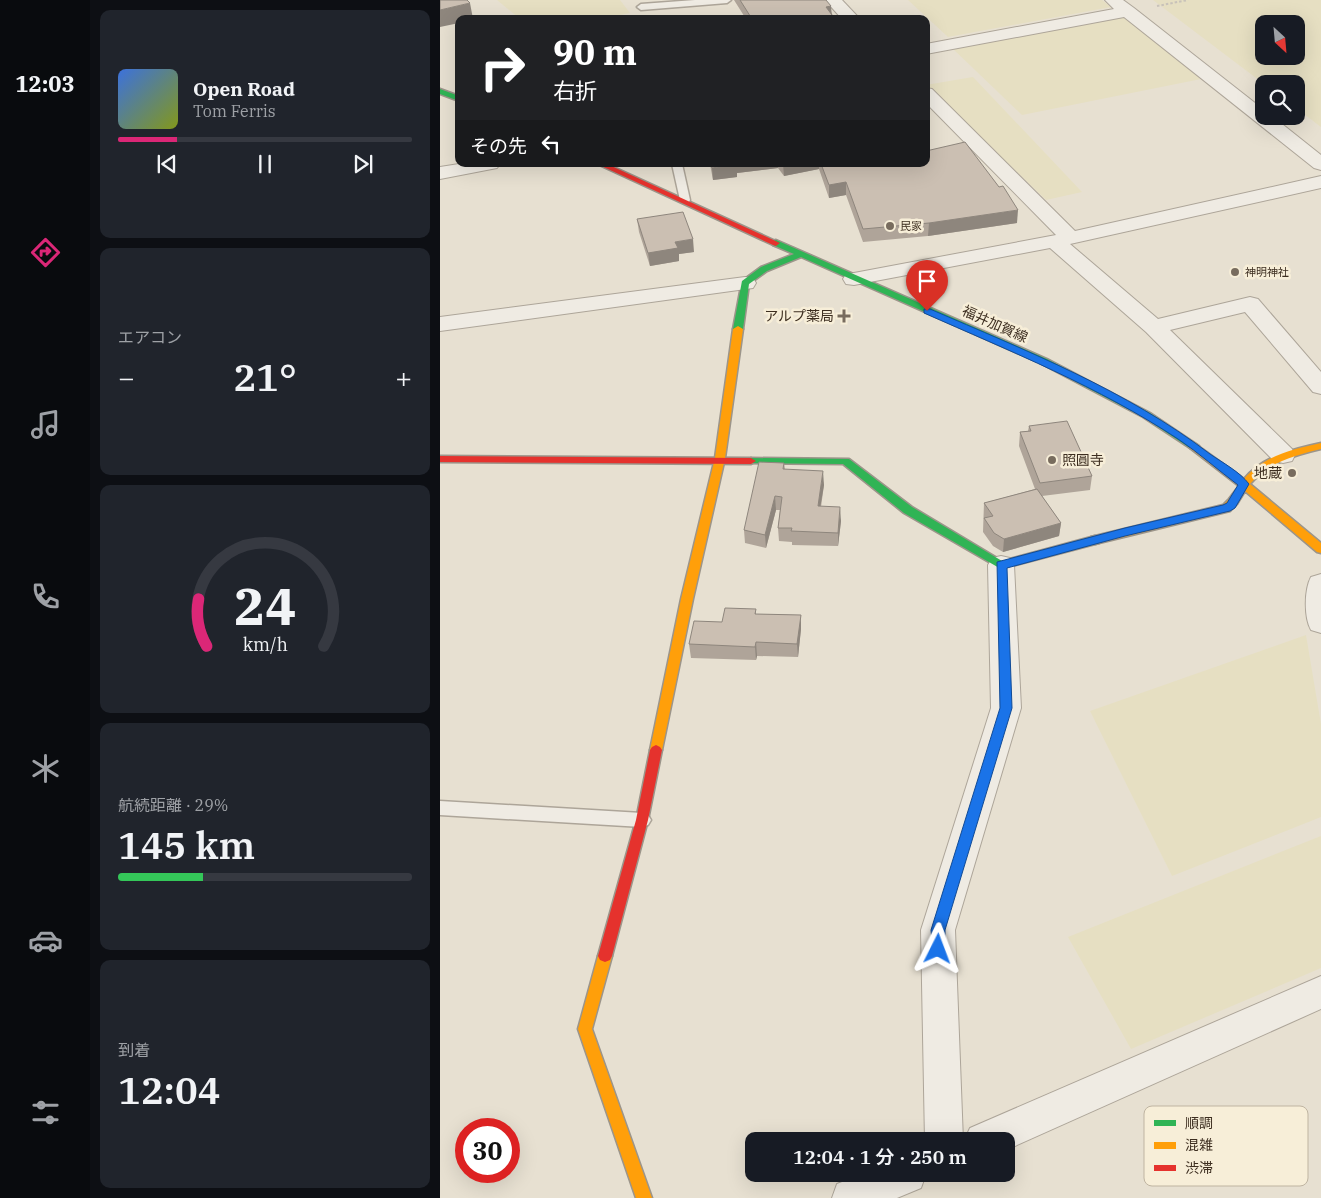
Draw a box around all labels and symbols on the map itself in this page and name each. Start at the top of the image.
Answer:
north arrow [1255,15,1305,65]
place label: 民家 [900,219,922,233]
marker: 民家 [884,220,896,232]
pin [906,260,948,311]
place label: 神明神社 [1245,265,1289,279]
marker: 神明神社 [1229,266,1241,278]
street label: 福井加賀線 [959,302,1031,346]
place label: アルプ薬局 [764,307,834,325]
marker: アルプ薬局 [838,310,850,322]
place label: 照圓寺 [1062,451,1104,469]
marker: 照圓寺 [1046,454,1058,466]
place label: 地蔵 [1254,464,1282,482]
marker: 地蔵 [1286,467,1298,479]
position arrow [911,922,963,974]
legend [1144,1106,1308,1186]
text: 順調 [1185,1114,1213,1132]
speed limit sign: 30 [455,1118,520,1183]
text: 混雑 [1185,1136,1213,1154]
text: 渋滞 [1185,1159,1213,1177]

